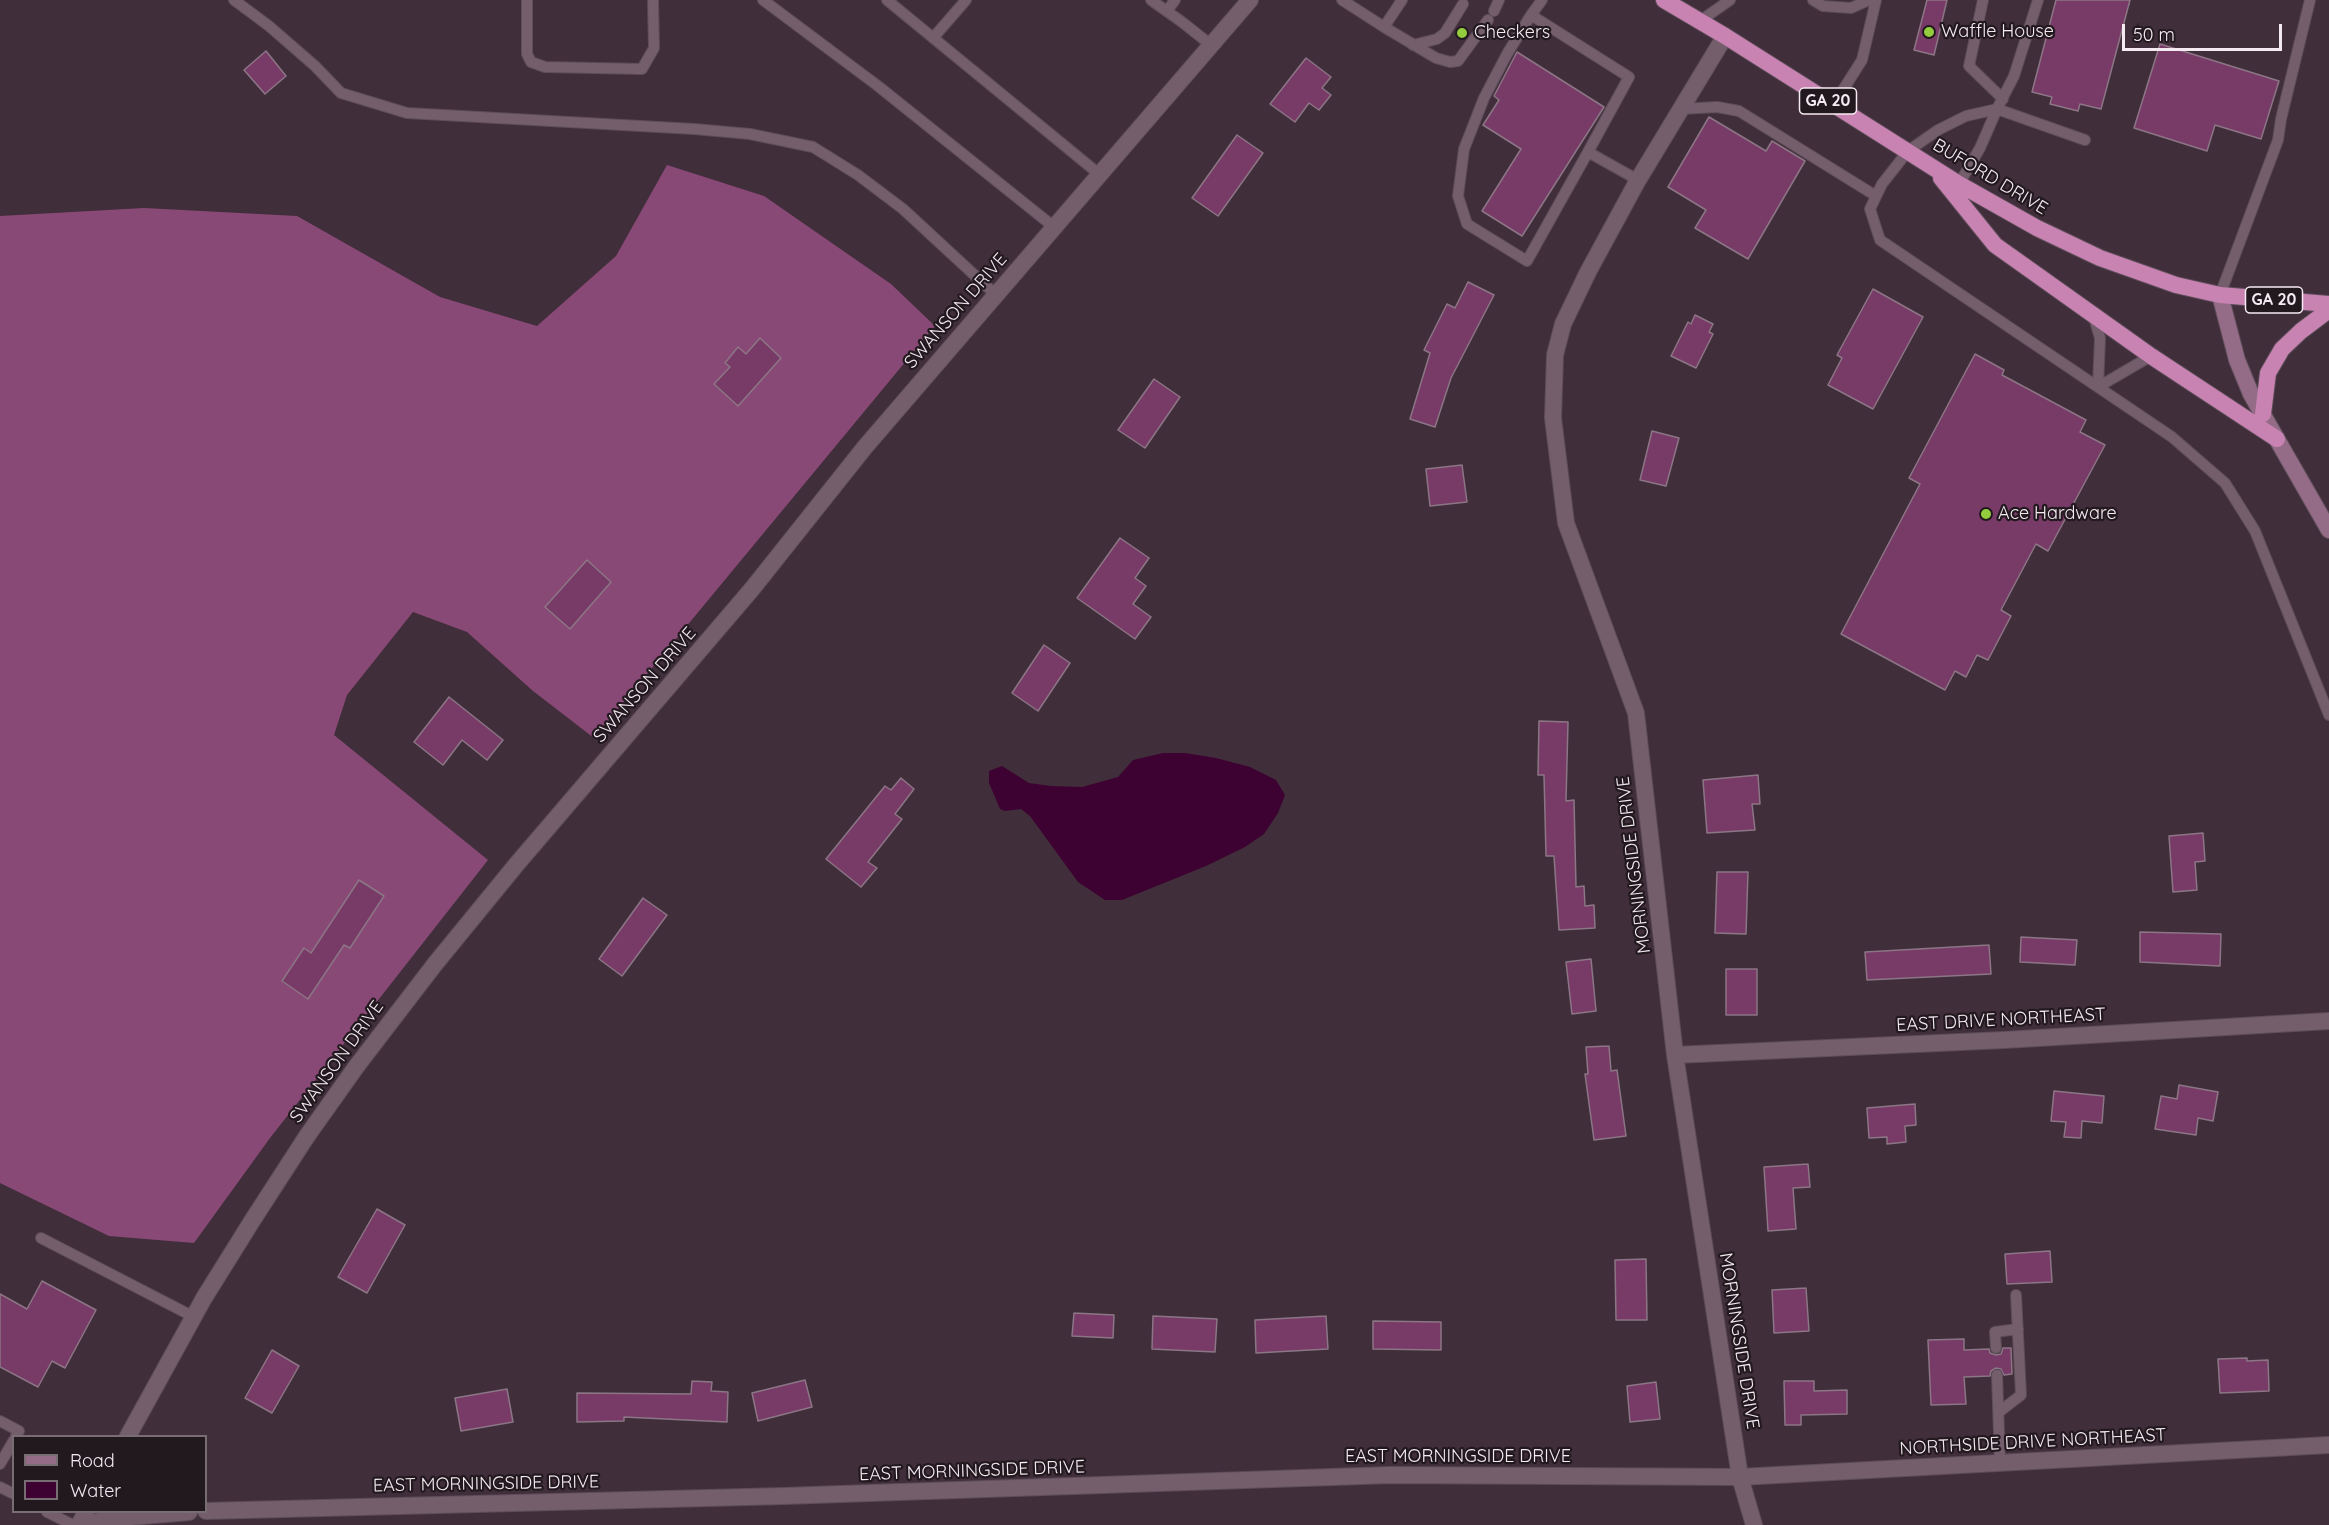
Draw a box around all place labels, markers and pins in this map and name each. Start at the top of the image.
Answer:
place label: Waffle House [1941,21,2054,43]
place label: Checkers [1474,22,1550,44]
marker: Waffle House [1922,25,1936,39]
marker: Checkers [1455,26,1469,40]
place label: Ace Hardware [1998,503,2117,525]
marker: Ace Hardware [1979,507,1993,521]

